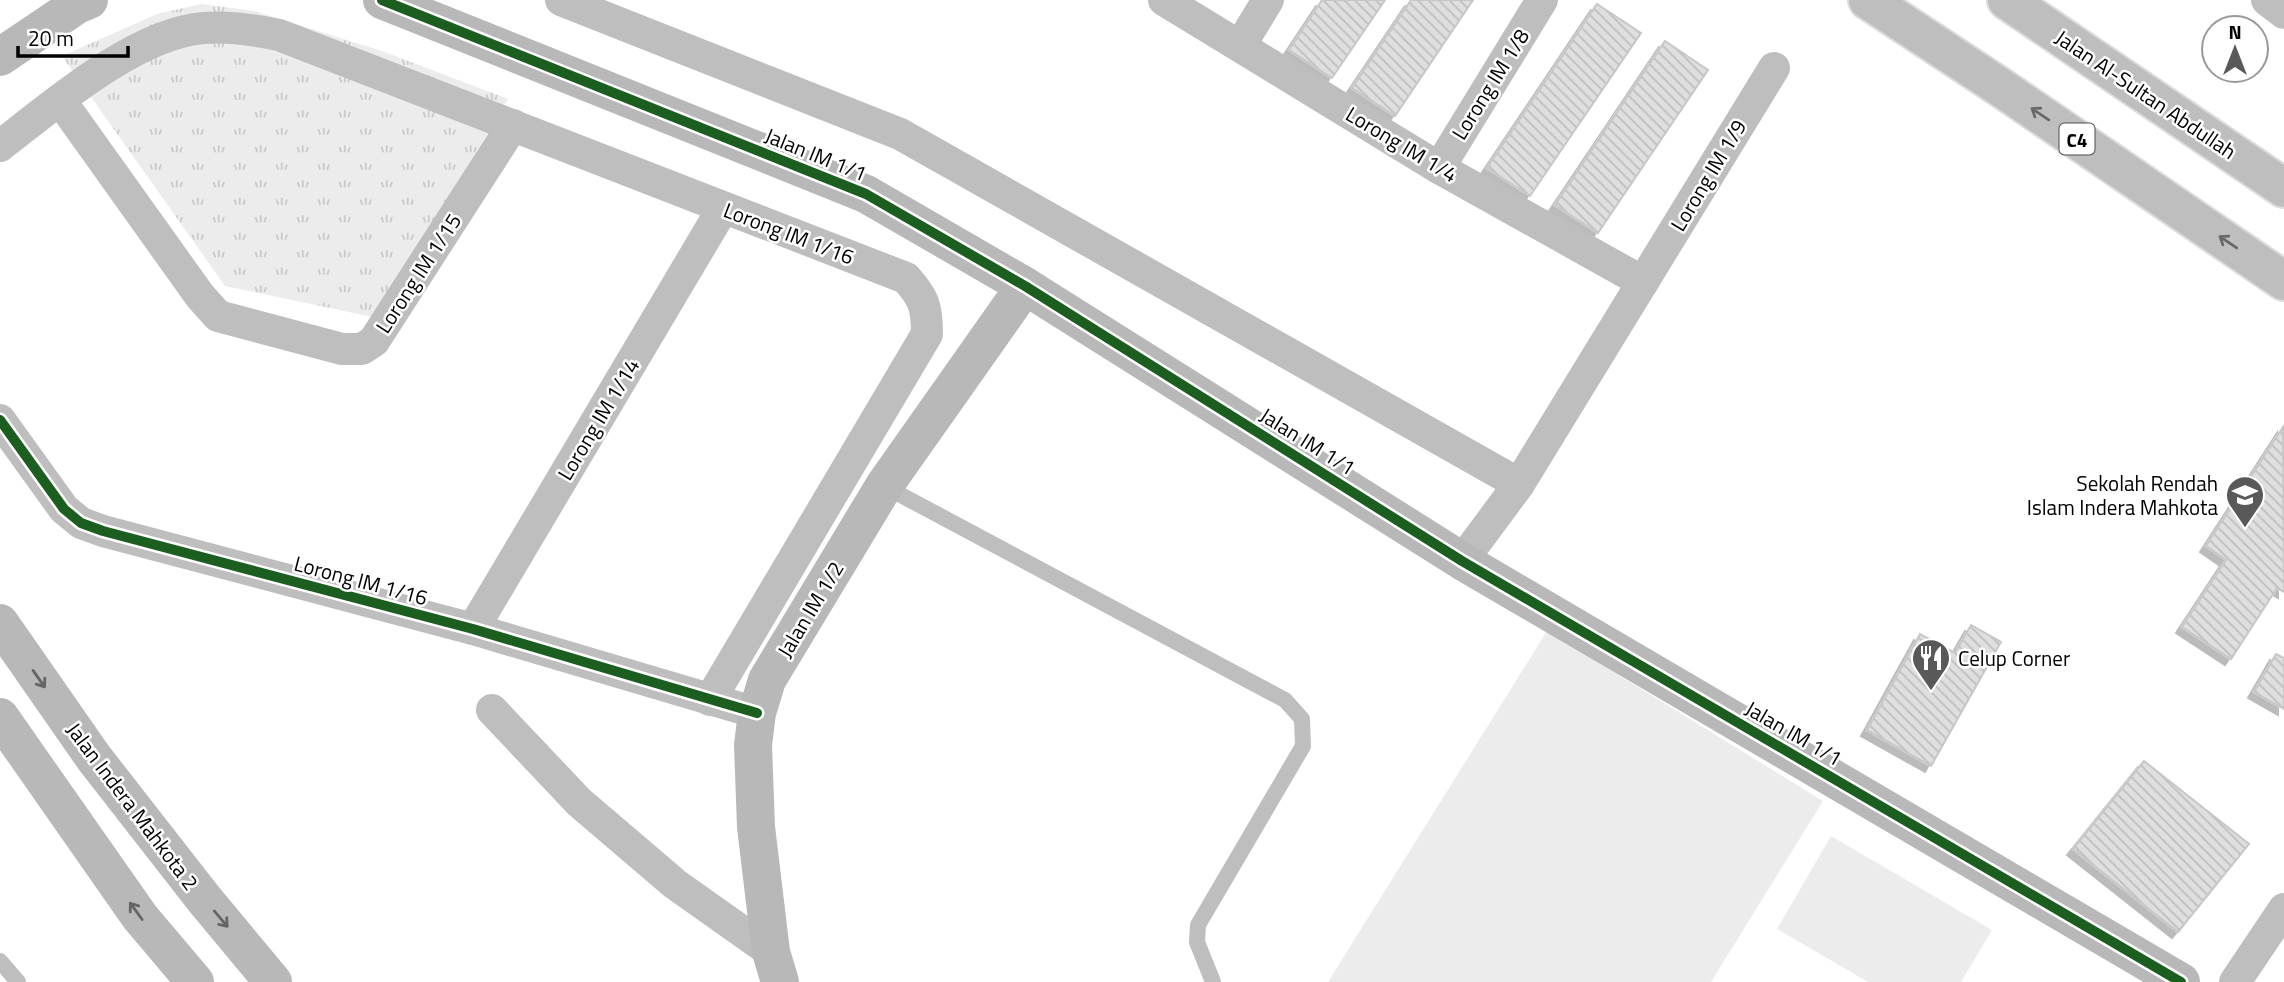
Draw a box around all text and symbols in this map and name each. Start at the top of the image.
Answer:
scale bar [18,14,128,58]
north arrow [2200,14,2270,84]
text: N [2228,17,2242,46]
street label: Jalan Al-Sultan Abdullah [2049,21,2243,167]
text: 20 m [28,22,74,54]
street label: Lorong IM 1/8 [1443,22,1537,146]
street label: Lorong IM 1/4 [1340,98,1464,190]
one-way arrow [2031,107,2050,121]
street label: Lorong IM 1/9 [1662,113,1754,237]
street label: Jalan IM 1/1 [760,119,872,189]
road number: C4 [2060,124,2094,154]
street label: Lorong IM 1/16 [719,193,859,273]
street label: Lorong IM 1/15 [367,207,469,339]
one-way arrow [2219,235,2238,249]
street label: Lorong IM 1/14 [549,352,647,486]
street label: Jalan IM 1/1 [1254,399,1362,483]
place label: Sekolah Rendah Islam Indera Mahkota [2027,467,2218,523]
school or university icon: Sekolah Rendah Islam Indera Mahkota [2224,474,2266,529]
street label: Lorong IM 1/16 [291,547,431,613]
street label: Jalan IM 1/2 [769,555,851,663]
restaurant icon: Celup Corner [1910,637,1952,692]
place label: Celup Corner [1958,642,2070,674]
one-way arrow [32,669,46,688]
street label: Jalan IM 1/1 [1739,692,1849,774]
street label: Jalan Indera Mahkota 2 [59,715,207,897]
one-way arrow [129,902,143,921]
one-way arrow [213,910,229,928]

